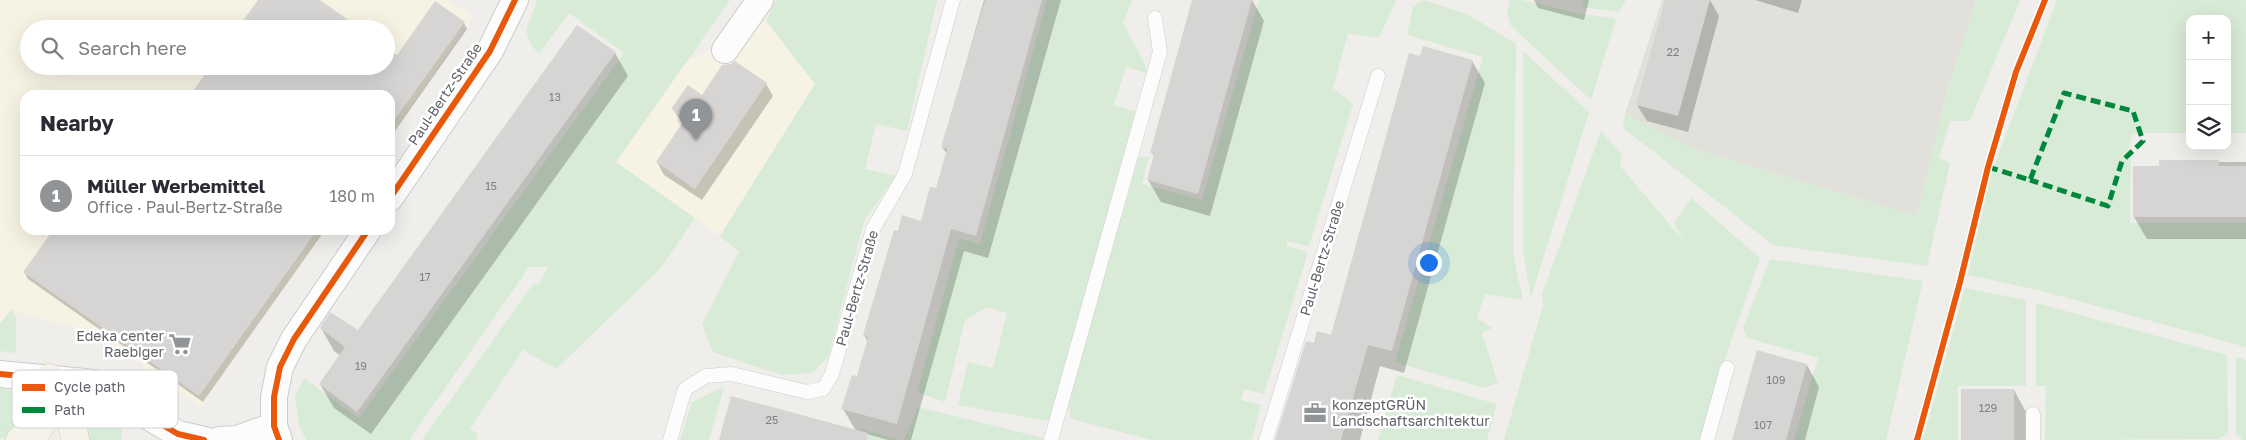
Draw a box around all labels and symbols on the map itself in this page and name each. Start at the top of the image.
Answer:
street label: Paul-Bertz-Straße [404,39,485,148]
house number: 22 [1667,45,1679,58]
house number: 13 [549,90,561,103]
pin: 1 [680,99,712,140]
house number: 15 [485,179,497,192]
street label: Paul-Bertz-Straße [1296,198,1347,318]
street label: Paul-Bertz-Straße [832,228,881,348]
your location [1416,250,1442,276]
house number: 17 [419,270,431,283]
place label: Edeka center Raebiger [76,327,165,360]
supermarket icon: Edeka center Raebiger [167,331,193,357]
house number: 19 [355,359,367,372]
legend [12,370,178,428]
house number: 109 [1767,373,1785,386]
text: Cycle path [54,378,125,395]
place label: konzeptGRÜN Landschaftsarchitektur [1332,396,1490,429]
office icon: konzeptGRÜN Landschaftsarchitektur [1302,400,1328,426]
text: Path [54,401,85,418]
house number: 129 [1979,401,1997,414]
house number: 25 [766,413,778,426]
house number: 107 [1754,418,1772,431]

